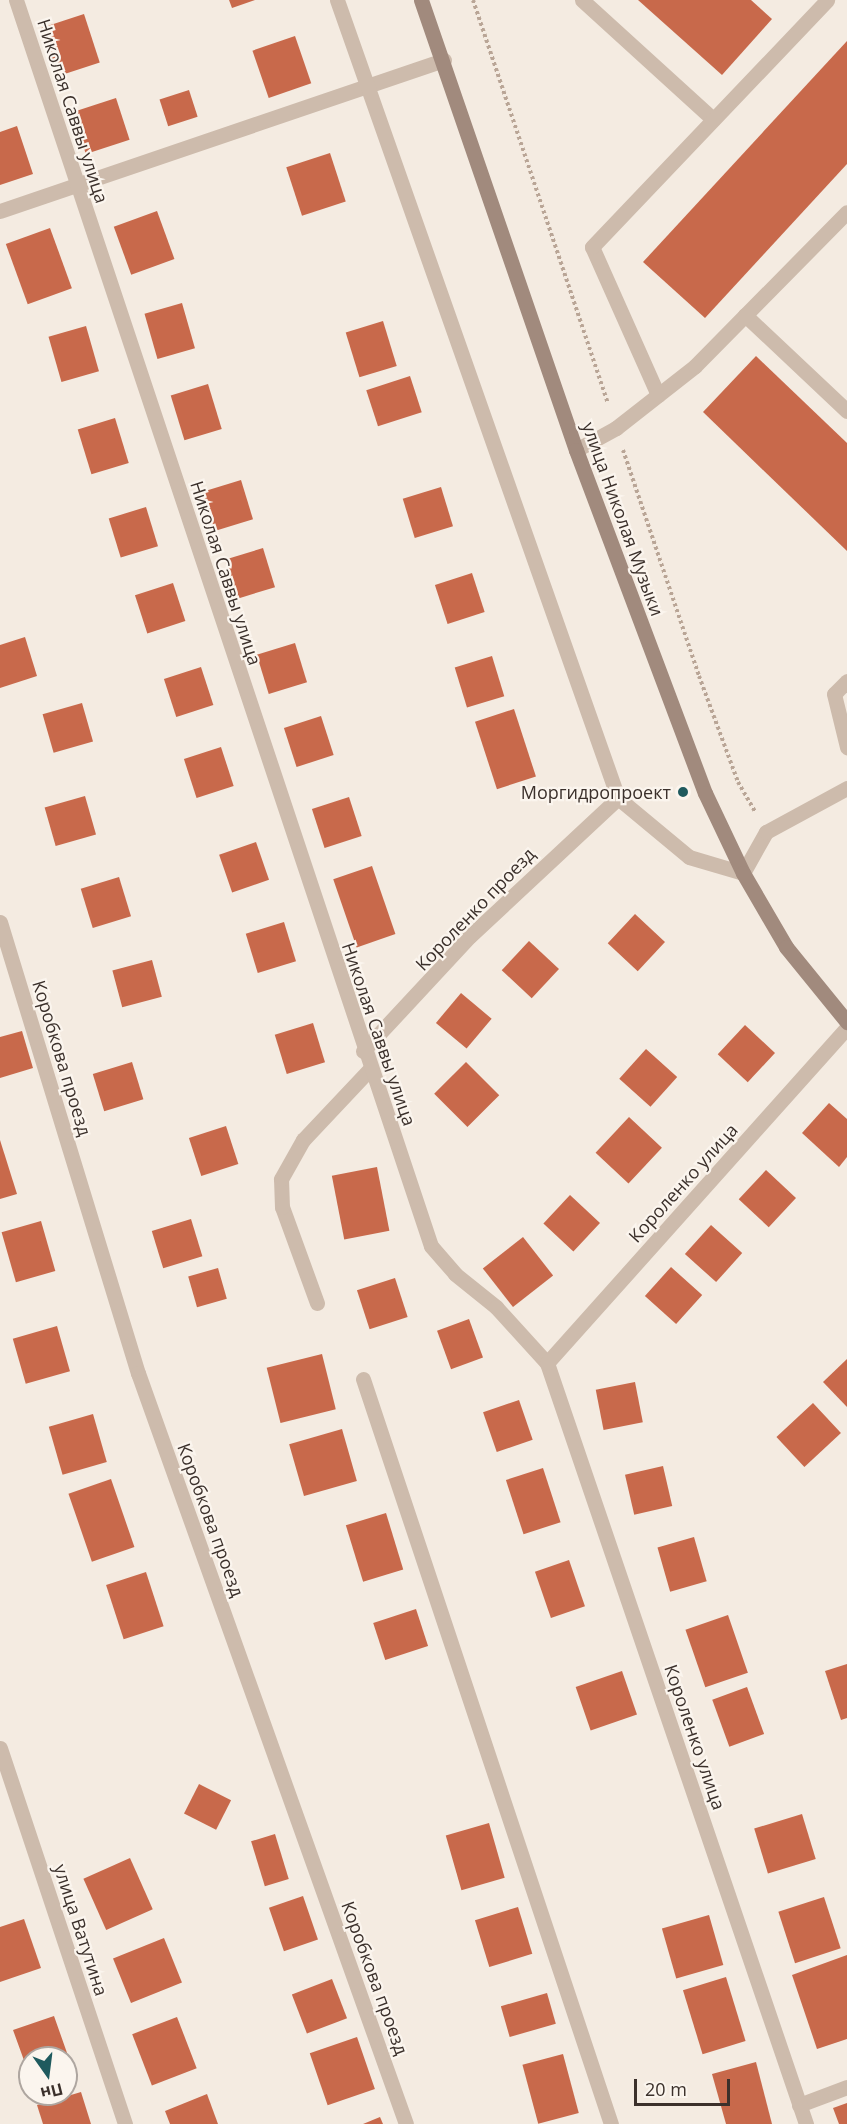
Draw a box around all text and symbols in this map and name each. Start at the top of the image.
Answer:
street label: Николая Саввы улица [33,16,113,206]
street label: улица Николая Музыки [578,419,668,619]
street label: Николая Саввы улица [186,478,266,668]
place label: Моргидропроект [521,781,671,803]
marker: Моргидропроект [676,785,690,799]
street label: Короленко проезд [411,843,539,975]
street label: Николая Саввы улица [337,940,421,1128]
street label: Коробкова проезд [28,978,96,1138]
street label: Короленко улица [624,1119,742,1247]
street label: Коробкова проезд [173,1440,249,1600]
street label: Короленко улица [660,1661,730,1813]
street label: улица Ватутина [50,1861,112,1999]
street label: Коробкова проезд [337,1898,413,2058]
north arrow [18,2046,78,2106]
scale bar [637,2067,733,2105]
text: 20 m [645,2077,687,2101]
text: Пн [38,2078,65,2105]

